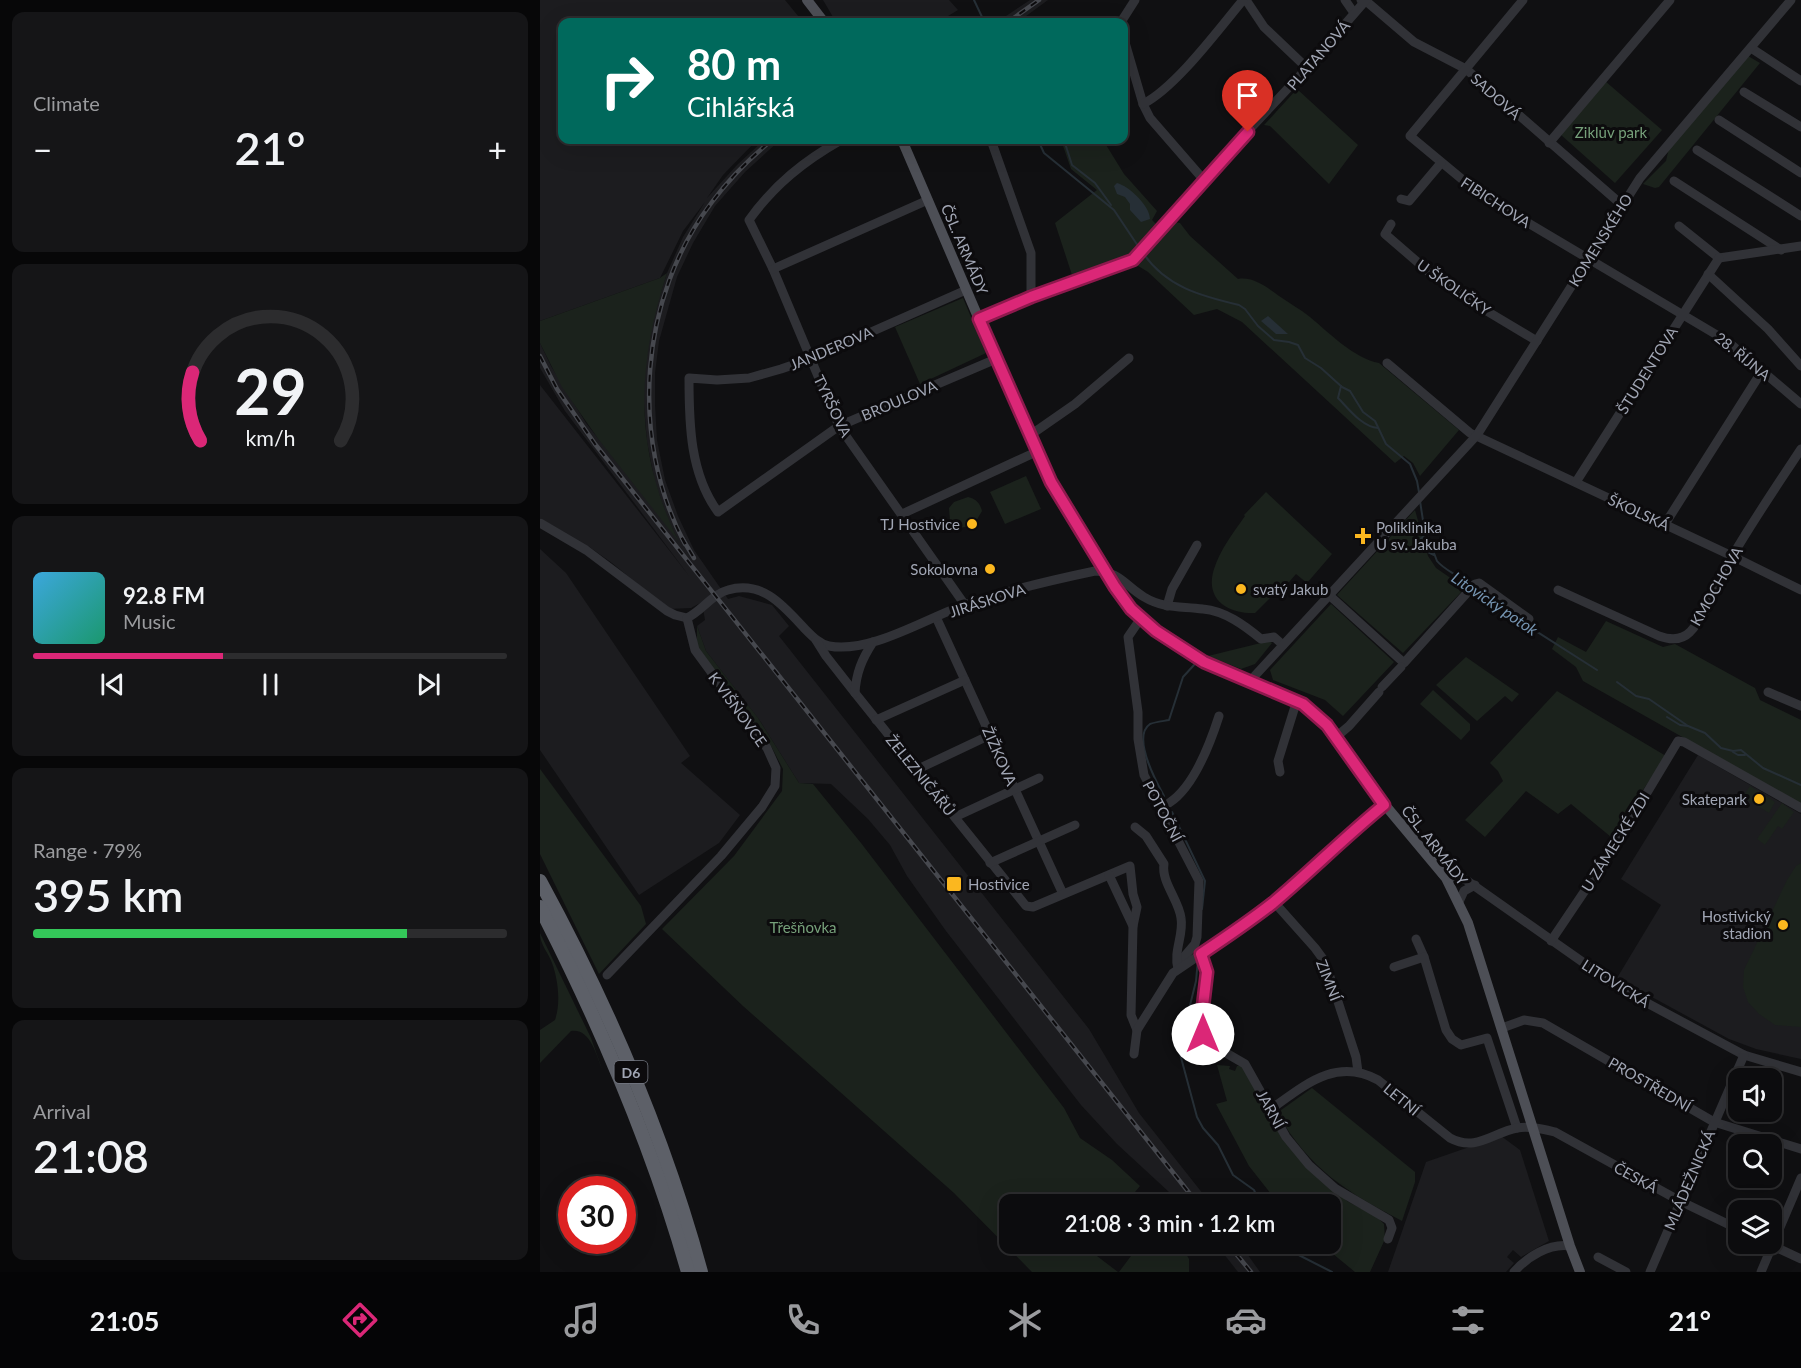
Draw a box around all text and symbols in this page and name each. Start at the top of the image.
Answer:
street label: PLATANOVÁ [1283,16,1354,94]
text: 80 m [687,39,781,89]
icon: right [588,42,666,120]
street label: SADOVÁ [1467,69,1525,124]
pin [1222,70,1273,132]
icon: arrive [1231,79,1264,112]
text: Cihlářská [687,90,795,123]
text: Climate [33,91,100,115]
text: 21° [235,121,305,175]
park label: Ziklův park [1575,123,1648,141]
text: − [33,129,52,169]
text: + [488,129,507,169]
street label: FIBICHOVA [1458,173,1535,232]
street label: KOMENSKÉHO [1564,190,1636,290]
street label: ČSL. ARMÁDY [938,201,992,298]
street label: U ŠKOLIČKY [1414,255,1495,319]
street label: JANDEROVA [787,322,876,374]
street label: ŠTUDENTOVA [1613,322,1681,417]
street label: 28. ŘÍJNA [1712,328,1775,384]
text: 29 [234,353,306,428]
street label: TYRŠOVA [810,372,856,441]
street label: BROULOVA [858,376,940,424]
text: km/h [245,425,295,451]
street label: ŠKOLSKÁ [1606,490,1673,534]
place label: TJ Hostivice [880,515,960,533]
marker: TJ Hostivice [965,517,979,531]
place label: Poliklinika U sv. Jakuba [1376,518,1457,553]
marker: Poliklinika U sv. Jakuba [1354,527,1372,545]
street label: KMOCHOVA [1686,542,1746,629]
place label: Sokolovna [910,560,978,578]
marker: Sokolovna [983,562,997,576]
water label: Litovický potok [1448,567,1542,639]
street label: JIRÁSKOVA [947,579,1028,621]
place label: svatý Jakub [1253,580,1328,598]
text: 92.8 FM [123,582,205,609]
marker: svatý Jakub [1234,582,1248,596]
text: Music [123,609,176,633]
icon: previous [96,668,129,701]
icon: pause [254,668,287,701]
icon: next [412,668,445,701]
street label: K VIŠŇOVCE [705,668,771,750]
street label: ŽIŽKOVA [979,724,1021,789]
street label: ŽELEZNIČÁŘŮ [883,731,959,819]
street label: POTOČNÍ [1139,777,1187,845]
street label: U ZÁMECKÉ ZDI [1577,789,1653,895]
place label: Skatepark [1682,790,1747,808]
marker: Skatepark [1752,792,1766,806]
street label: ČSL. ARMÁDY [1398,801,1472,889]
text: Range · 79% [33,838,142,862]
text: 395 km [33,868,183,922]
marker: Hostivice [945,875,963,893]
place label: Hostivice [968,875,1030,893]
place label: Hostivický stadion [1702,907,1771,942]
park label: Třešňovka [769,918,837,936]
marker: Hostivický stadion [1776,918,1790,932]
street label: LITOVICKÁ [1579,955,1654,1011]
street label: ZIMNÍ [1313,957,1345,1004]
position arrow [1171,1002,1235,1066]
street label: PROSTŘEDNÍ [1605,1053,1695,1115]
road number: D6 [614,1061,647,1083]
map controls [1728,1068,1782,1254]
button: sound [1728,1068,1782,1122]
street label: LETNÍ [1380,1079,1424,1119]
street label: JARNÍ [1253,1087,1289,1132]
text: Arrival [33,1099,91,1123]
street label: MLÁDEŽNICKÁ [1660,1127,1718,1233]
text: 21:08 [33,1129,149,1183]
button: search [1728,1134,1782,1188]
street label: ČESKÁ [1611,1158,1662,1197]
speed limit sign: 30 [558,1176,636,1254]
button: layers [1728,1200,1782,1254]
text: 21:08 · 3 min · 1.2 km [1065,1210,1275,1237]
icon: directions [339,1299,381,1341]
icon: music [561,1299,603,1341]
icon: phone [782,1299,824,1341]
icon: climate [1004,1299,1046,1341]
icon: car [1225,1299,1267,1341]
icon: filters [1447,1299,1489,1341]
text: 21:05 [90,1304,159,1337]
text: 21° [1669,1304,1711,1337]

